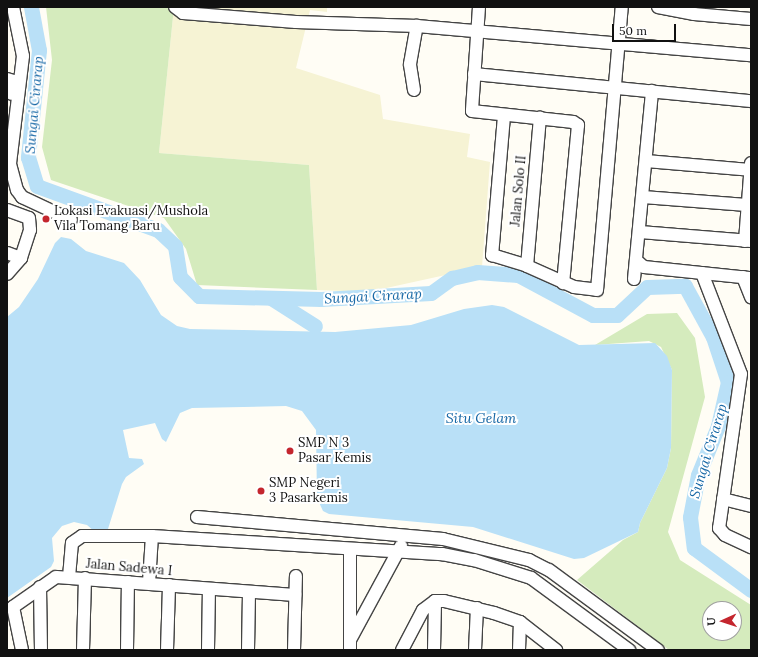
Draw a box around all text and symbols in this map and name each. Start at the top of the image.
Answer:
scale bar [614,16,678,42]
text: 50 m [619,23,647,38]
water label: Sungai Cirarap [21,56,47,154]
street label: Jalan Solo II [508,155,530,227]
place label: Lokasi Evakuasi/Mushola Vila Tomang Baru [54,204,208,235]
marker: Lokasi Evakuasi/Mushola Vila Tomang Baru [41,214,51,224]
water label: Sungai Cirarap [324,285,422,307]
water label: Sungai Cirarap [686,402,730,500]
water label: Situ Gelam [446,410,516,426]
place label: SMP N 3 Pasar Kemis [298,436,371,467]
marker: SMP N 3 Pasar Kemis [285,446,295,456]
place label: SMP Negeri 3 Pasarkemis [269,476,348,507]
marker: SMP Negeri 3 Pasarkemis [256,486,266,496]
street label: Jalan Sadewa I [85,556,173,580]
north arrow [702,601,742,641]
text: U [704,617,718,626]

